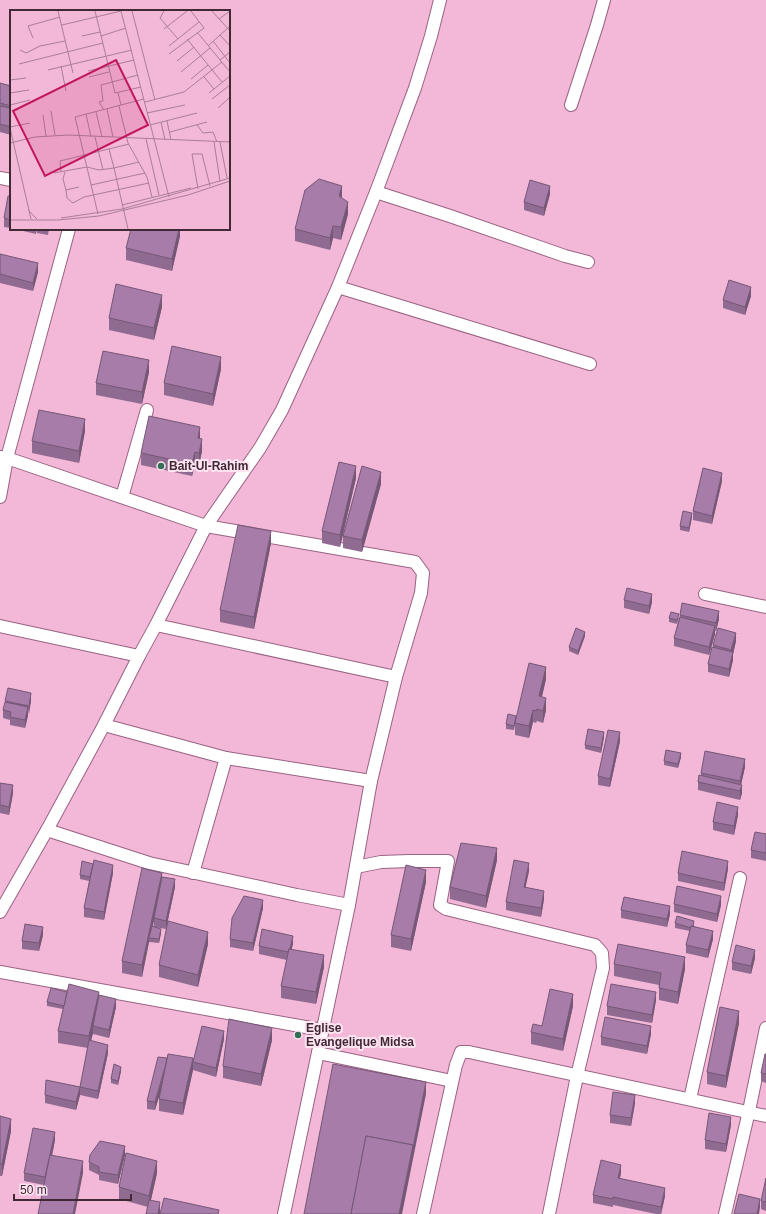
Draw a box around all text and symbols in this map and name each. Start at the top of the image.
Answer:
inset map [10,10,230,230]
place label: Bait-Ul-Rahim [169,459,248,473]
marker: Bait-Ul-Rahim [156,461,166,471]
place label: Eglise Evangelique Midsa [306,1021,414,1049]
marker: Eglise Evangelique Midsa [293,1030,303,1040]
scale bar [14,1176,131,1202]
text: 50 m [20,1183,47,1197]

